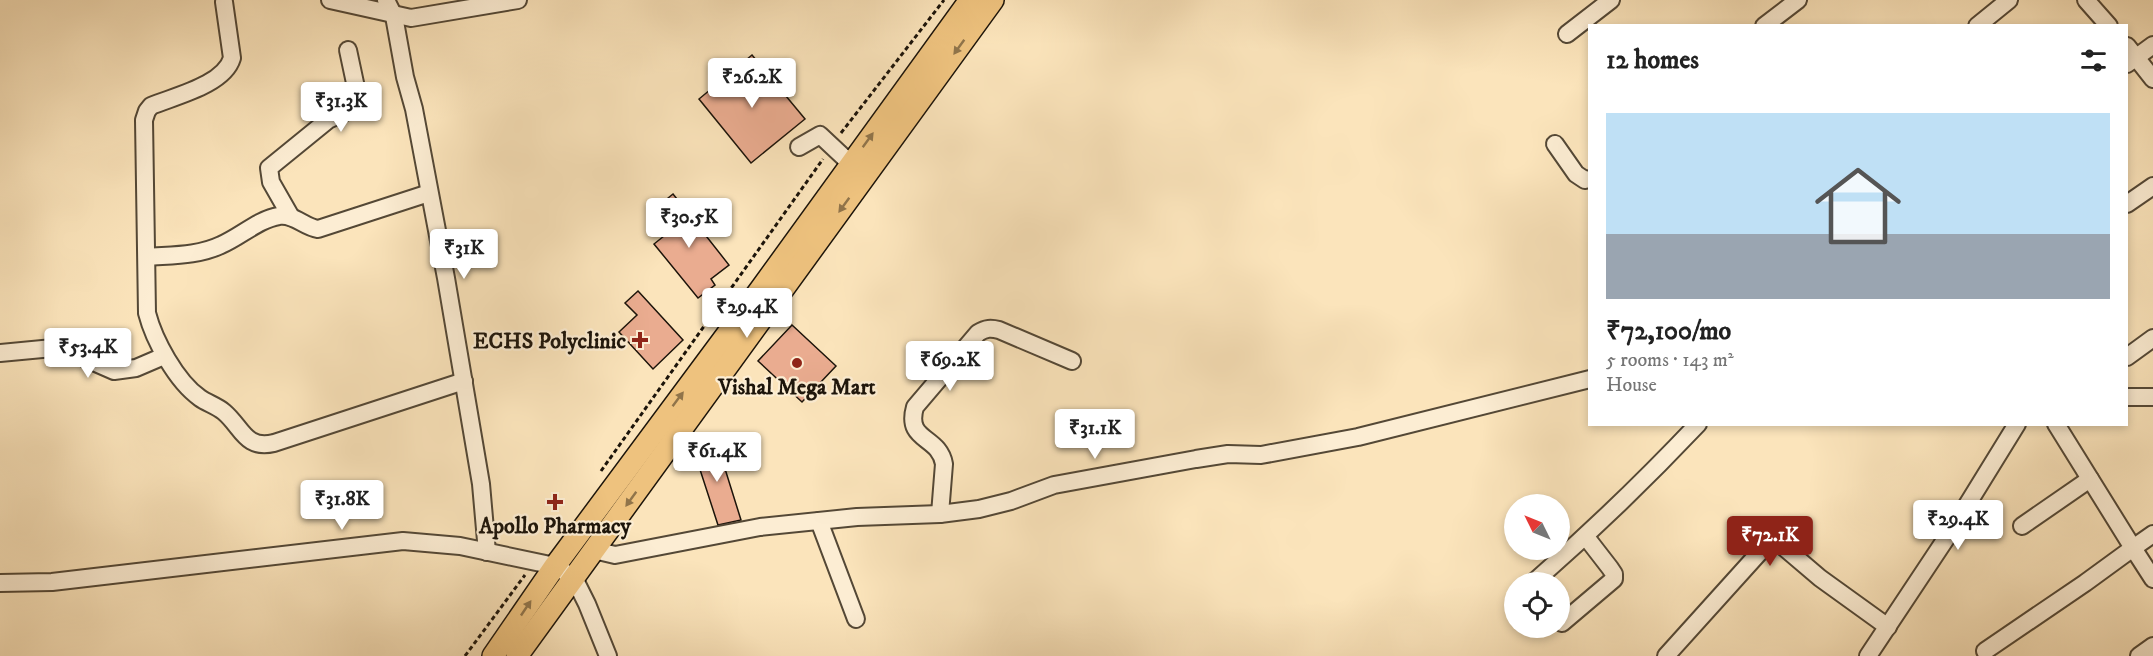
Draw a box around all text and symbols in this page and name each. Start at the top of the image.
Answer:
one-way arrow [953,39,965,55]
text: 12 homes [1606,44,1699,77]
icon: filters [2077,44,2110,77]
pin: ₹26.2K [703,58,801,109]
text: ₹26.2K [722,65,782,90]
pin: ₹31.3K [292,82,390,133]
text: ₹31.3K [315,89,367,114]
one-way arrow [862,133,874,149]
icon: home [1804,152,1912,260]
pin: ₹30.5K [640,198,738,249]
one-way arrow [839,198,851,213]
text: ₹30.5K [660,205,718,230]
pin: ₹31K [428,229,500,280]
text: ₹31K [444,236,484,261]
pin: ₹29.4K [698,288,796,339]
text: ₹29.4K [716,295,778,320]
text: ₹72,100/mo [1606,315,1731,348]
pin: ₹53.4K [39,328,137,379]
place label: ECHS Polyclinic [473,328,627,355]
marker: ECHS Polyclinic [631,331,649,349]
text: ₹53.4K [58,335,118,360]
pin: ₹69.2K [901,341,999,392]
text: ₹69.2K [920,348,980,373]
text: 5 rooms · 143 m² [1606,348,1734,373]
marker: Vishal Mega Mart [790,356,804,370]
text: House [1606,373,1657,398]
place label: Vishal Mega Mart [717,374,876,401]
one-way arrow [672,392,684,407]
pin: ₹31.1K [1046,409,1144,460]
text: ₹31.1K [1069,416,1121,441]
pin: ₹61.4K [668,432,766,483]
text: ₹61.4K [687,439,747,464]
pin: ₹31.8K [293,480,391,531]
text: ₹31.8K [314,487,370,512]
one-way arrow [625,490,637,506]
north arrow [1504,494,1570,560]
map controls [1504,494,1570,638]
marker: Apollo Pharmacy [548,495,562,509]
pin: ₹29.4K [1909,500,2007,551]
text: ₹29.4K [1927,507,1989,532]
place label: Apollo Pharmacy [478,513,631,540]
pin: ₹72.1K [1721,516,1819,567]
text: ₹72.1K [1741,523,1799,548]
button: locate [1504,572,1570,638]
one-way arrow [520,600,532,616]

